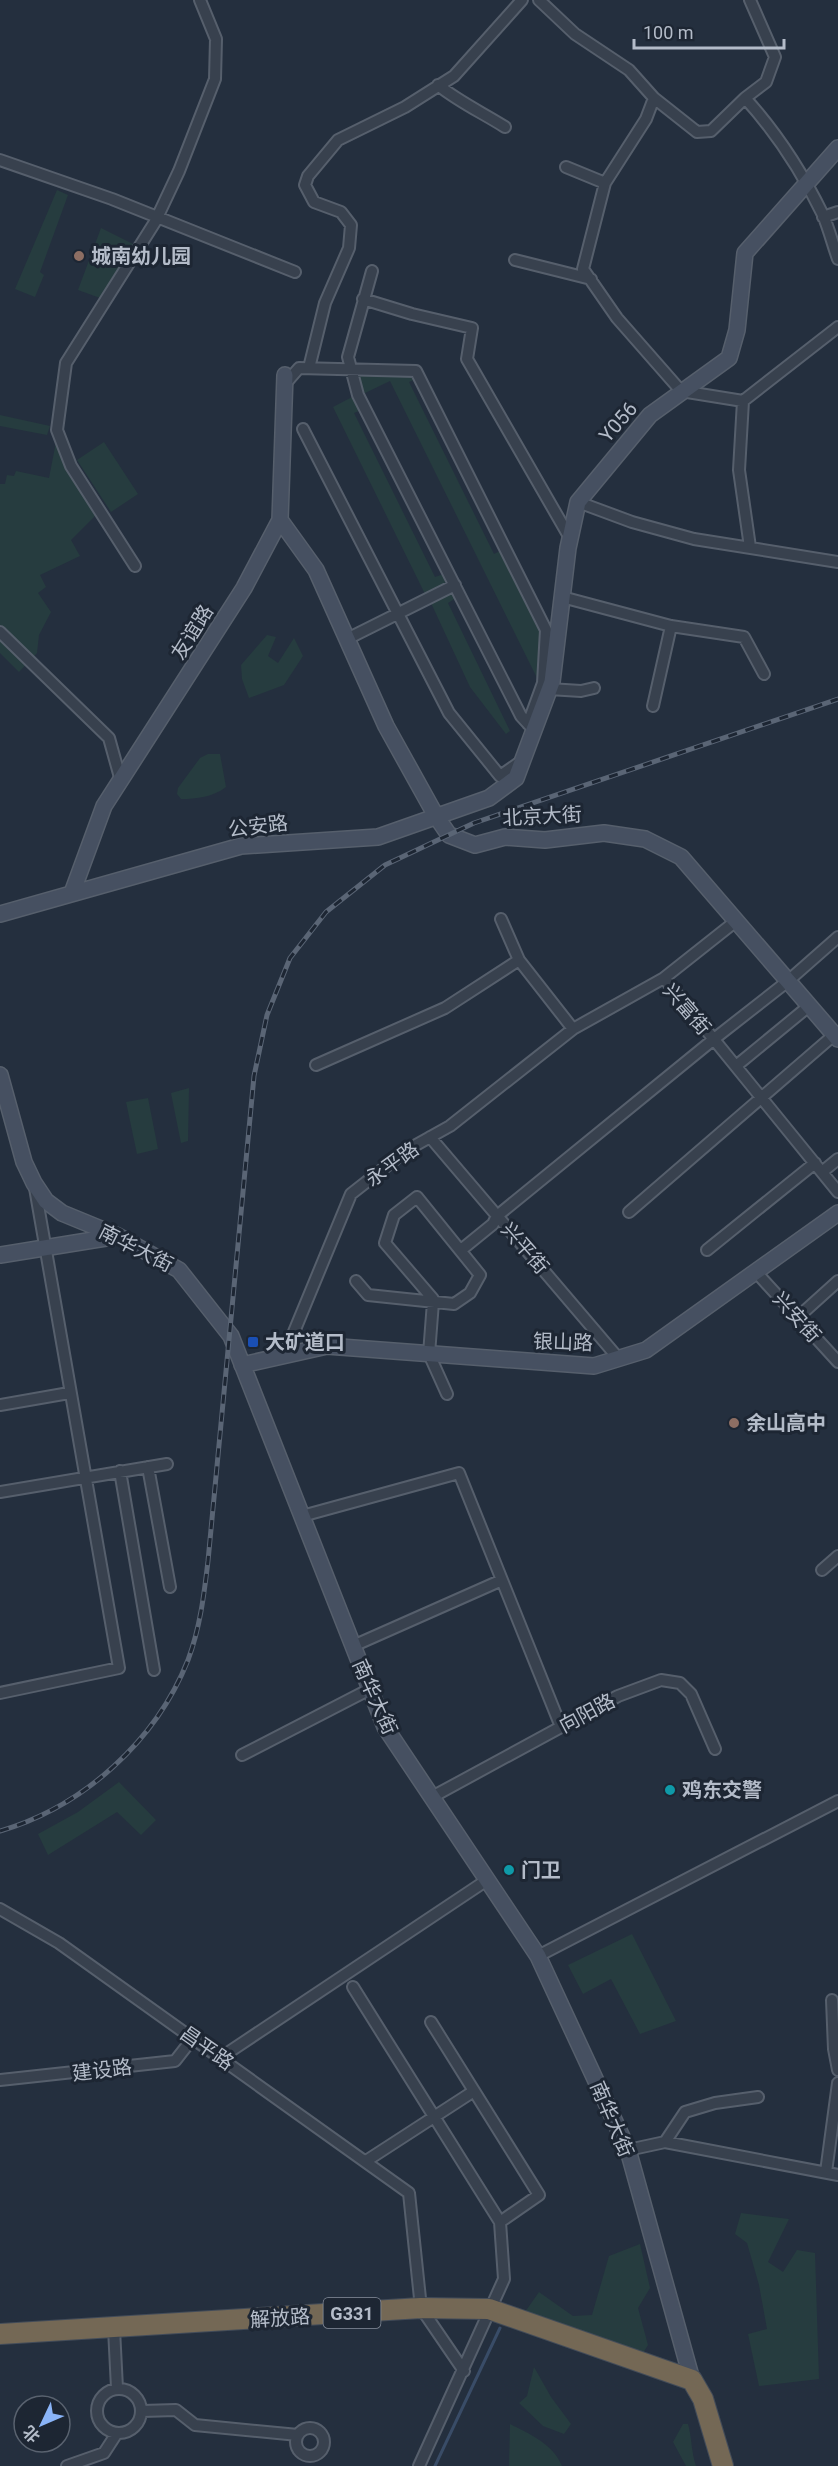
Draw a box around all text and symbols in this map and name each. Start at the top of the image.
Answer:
scale bar [634,12,784,50]
text: 100 m [643,22,694,43]
place label: 城南幼儿园 [91,244,191,268]
marker: 城南幼儿园 [72,249,86,263]
street label: Y056 [594,397,642,447]
street label: 友谊路 [166,600,218,664]
street label: 北京大街 [501,802,583,830]
street label: 公安路 [227,810,289,842]
street label: 兴富街 [658,978,716,1040]
street label: 永平路 [361,1137,423,1191]
street label: 兴平街 [496,1217,554,1279]
street label: 南华大街 [95,1219,177,1277]
street label: 兴安街 [768,1287,826,1347]
street label: 银山路 [533,1329,593,1355]
place label: 大矿道口 [265,1330,345,1354]
marker: 大矿道口 [246,1335,260,1349]
place label: 余山高中 [746,1411,826,1435]
marker: 余山高中 [727,1416,741,1430]
street label: 南华大街 [348,1656,402,1738]
street label: 向阳路 [555,1688,619,1738]
place label: 鸡东交警 [682,1778,762,1802]
marker: 鸡东交警 [663,1783,677,1797]
place label: 门卫 [521,1858,561,1882]
marker: 门卫 [502,1863,516,1877]
street label: 昌平路 [176,2021,238,2075]
street label: 建设路 [71,2054,133,2086]
street label: 南华大街 [585,2077,639,2161]
road number: G331 [324,2298,380,2328]
street label: 解放路 [249,2304,311,2332]
north arrow [12,2394,72,2454]
text: 北 [19,2422,44,2446]

